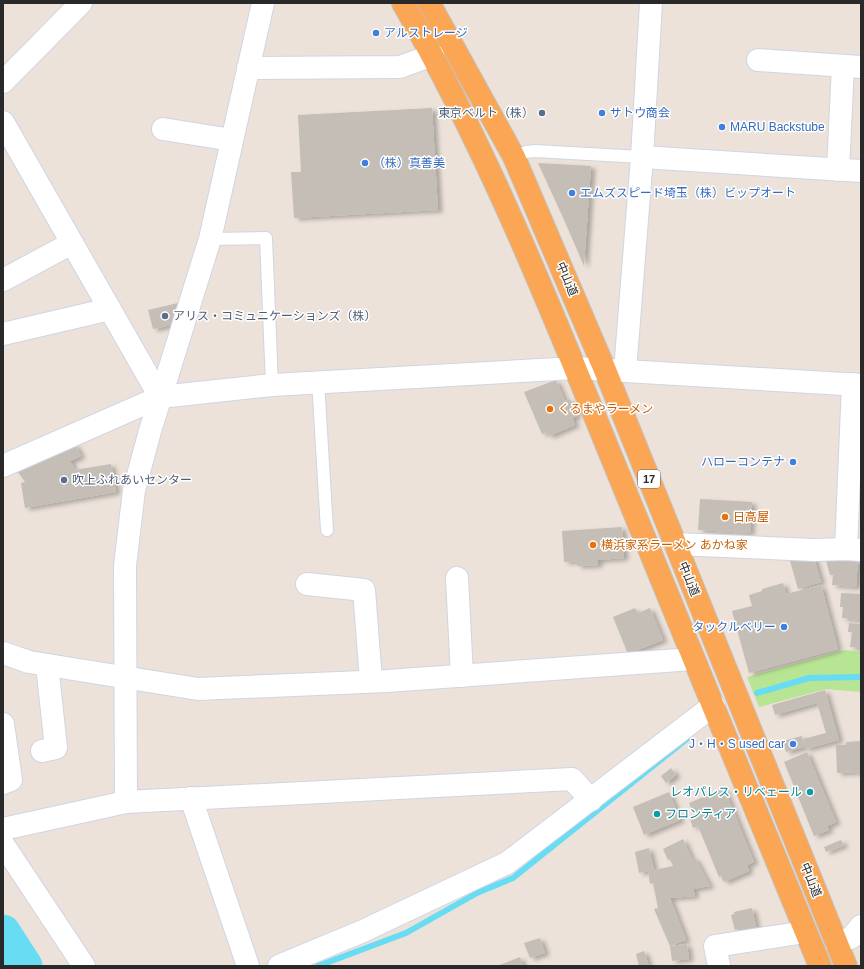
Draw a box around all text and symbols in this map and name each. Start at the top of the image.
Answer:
place label: アルストレージ [384,26,468,40]
marker: アルストレージ [371,28,381,38]
place label: 東京ベルト（株） [438,106,534,120]
place label: サトウ商会 [610,106,670,120]
marker: 東京ベルト（株） [537,108,547,118]
marker: サトウ商会 [597,108,607,118]
place label: MARU Backstube [730,120,825,134]
marker: MARU Backstube [717,122,727,132]
place label: （株）真善美 [373,156,445,170]
marker: （株）真善美 [360,158,370,168]
place label: エムズスピード埼玉（株）ビップオート [580,186,796,200]
marker: エムズスピード埼玉（株）ビップオート [567,188,577,198]
street label: 中山道 [554,260,580,298]
place label: アリス・コミュニケーションズ（株） [173,309,377,323]
marker: アリス・コミュニケーションズ（株） [160,311,170,321]
place label: くるまやラーメン [558,402,653,416]
marker: くるまやラーメン [545,404,555,414]
place label: ハローコンテナ [701,455,785,469]
marker: ハローコンテナ [788,457,798,467]
road number: 17 [638,470,660,488]
place label: 吹上ふれあいセンター [72,473,192,487]
marker: 吹上ふれあいセンター [59,475,69,485]
place label: 日高屋 [733,510,769,524]
marker: 日高屋 [720,512,730,522]
place label: 横浜家系ラーメン あかね家 [601,538,748,552]
marker: 横浜家系ラーメン あかね家 [588,540,598,550]
street label: 中山道 [676,560,702,598]
place label: タックルベリー [692,620,776,634]
marker: タックルベリー [779,622,789,632]
place label: J・H・S used car [689,737,785,751]
marker: J・H・S used car [788,739,798,749]
place label: レオパレス・リベェール [670,785,802,799]
marker: レオパレス・リベェール [805,787,815,797]
place label: フロンティア [665,807,736,821]
marker: フロンティア [652,809,662,819]
street label: 中山道 [798,861,824,899]

